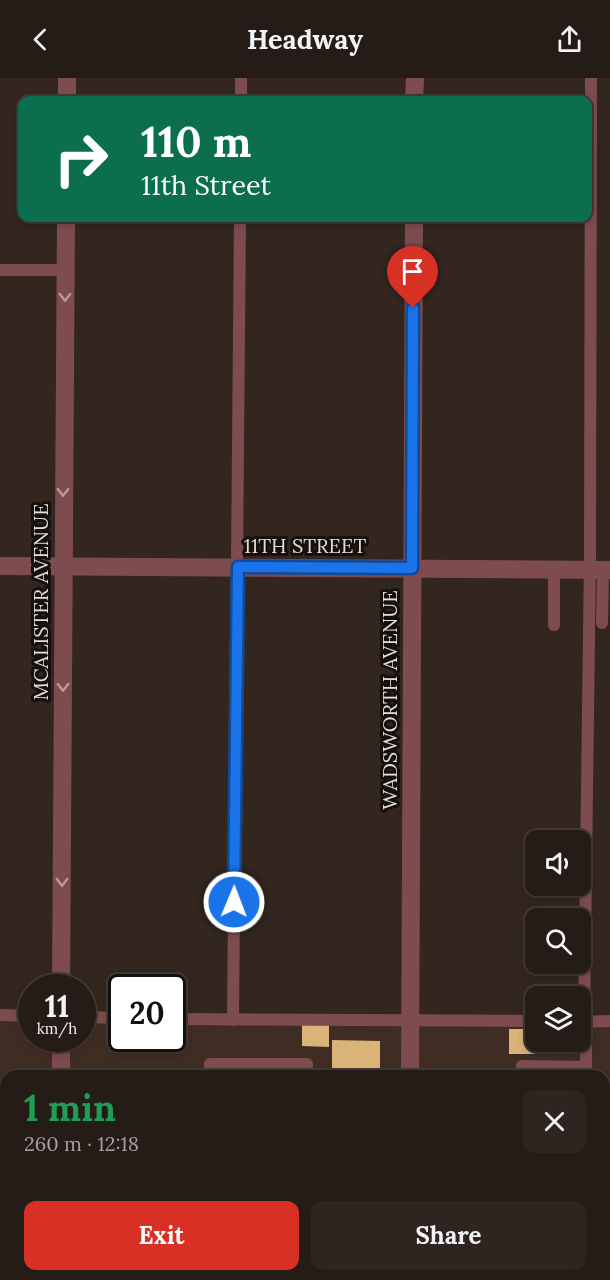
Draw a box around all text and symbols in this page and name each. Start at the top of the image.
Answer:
text: Headway [247,22,363,56]
icon: back [24,23,57,56]
icon: share [553,23,586,56]
text: 110 m [141,115,252,169]
icon: right [42,120,120,198]
text: 11th Street [141,168,271,202]
pin [387,246,438,308]
icon: arrive [396,255,429,288]
one-way arrow [59,292,71,301]
one-way arrow [57,487,69,496]
street label: MCALISTER AVENUE [28,503,53,701]
street label: 11TH STREET [244,533,366,558]
street label: WADSWORTH AVENUE [377,590,402,810]
one-way arrow [57,682,69,691]
map controls [525,830,591,1052]
button: sound [525,830,591,896]
position arrow [202,870,266,934]
one-way arrow [56,877,68,886]
button: search [525,908,591,974]
speed limit sign: 20 [108,974,186,1052]
button: layers [525,986,591,1052]
text: 11 [45,987,69,1025]
text: km/h [37,1019,77,1038]
text: 1 min [24,1085,116,1131]
button: close [523,1090,586,1153]
text: 260 m · 12:18 [24,1131,139,1156]
button: Exit [24,1201,299,1270]
button: Share [311,1201,586,1270]

